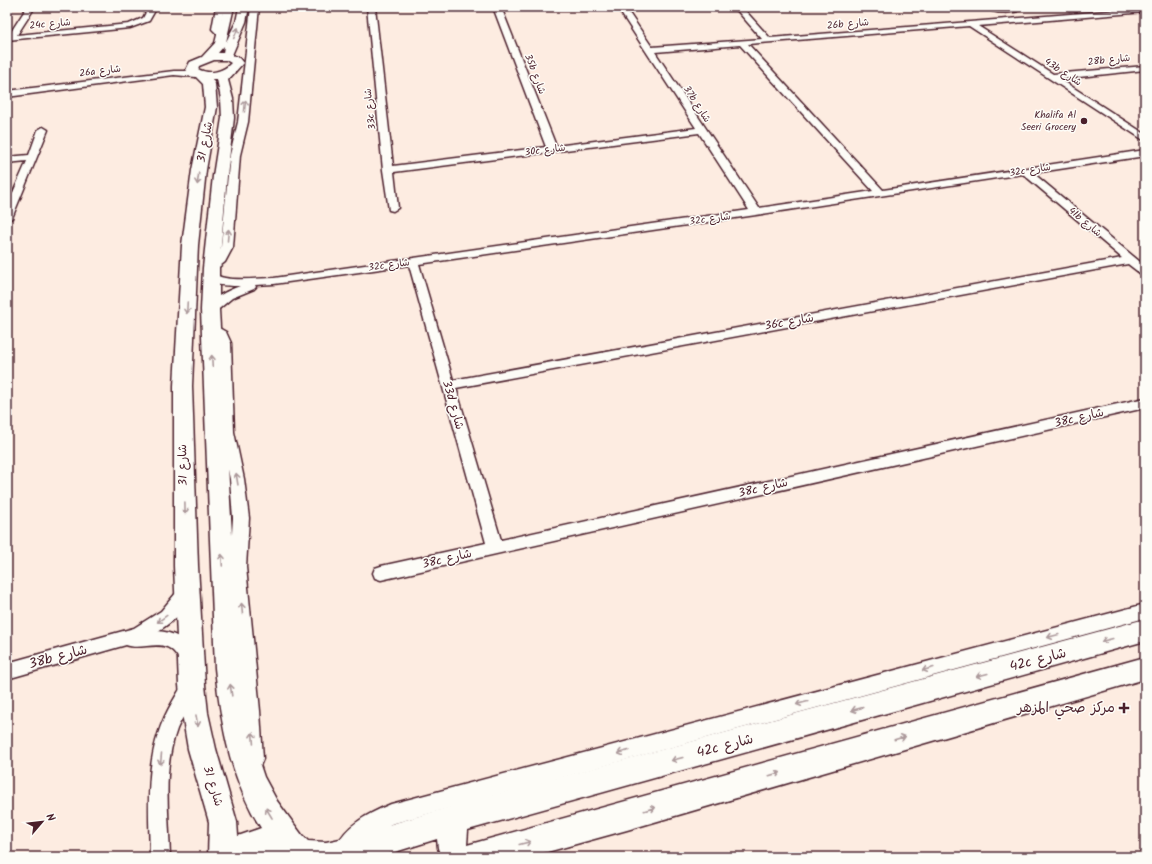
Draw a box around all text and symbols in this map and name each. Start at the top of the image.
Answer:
street label: 24c شارع [29,14,72,34]
street label: 26b شارع [826,14,870,34]
one-way arrow [233,28,240,40]
street label: 28b شارع [1087,50,1131,70]
street label: 35b شارع [520,52,550,97]
street label: 43b شارع [1041,54,1085,90]
street label: 26a شارع [78,60,122,81]
street label: 37b شارع [679,82,715,126]
street label: 33c شارع [359,87,380,131]
one-way arrow [241,100,248,113]
place label: Khalifa Al Seeri Grocery [1021,107,1077,135]
marker: Khalifa Al Seeri Grocery [1079,116,1089,126]
street label: شارع 31 [192,120,218,164]
street label: 30c شارع [524,140,566,160]
street label: 32c شارع [1008,159,1052,181]
one-way arrow [194,172,202,185]
street label: 41b شارع [1065,203,1105,241]
street label: 32c شارع [688,208,732,230]
one-way arrow [224,229,231,242]
street label: 32c شارع [367,254,411,276]
one-way arrow [183,301,190,314]
street label: 36c شارع [763,308,815,336]
one-way arrow [208,355,216,368]
street label: 33d شارع [437,378,469,432]
street label: 38c شارع [1052,403,1106,433]
street label: شارع 31 [173,444,193,486]
one-way arrow [233,473,241,486]
street label: 38c شارع [736,473,790,503]
one-way arrow [181,501,188,514]
street label: 38c شارع [420,544,474,574]
one-way arrow [218,554,226,567]
one-way arrow [238,603,245,616]
one-way arrow [157,615,168,623]
one-way arrow [1047,632,1060,640]
one-way arrow [1101,637,1114,645]
street label: 38b شارع [26,639,90,675]
street label: 42c شارع [1007,642,1069,678]
one-way arrow [922,666,935,674]
one-way arrow [976,672,989,679]
one-way arrow [227,684,235,697]
place label: مركز صحي المزهر [1016,697,1115,720]
one-way arrow [796,700,809,707]
marker: مركز صحي المزهر [1118,702,1130,714]
one-way arrow [850,706,863,714]
one-way arrow [193,715,201,728]
street label: 42c شارع [694,728,756,764]
one-way arrow [249,732,256,745]
one-way arrow [894,734,907,741]
one-way arrow [616,749,629,756]
one-way arrow [158,752,165,765]
one-way arrow [671,756,684,763]
street label: شارع 31 [198,763,228,809]
one-way arrow [769,769,782,777]
north arrow [22,802,62,842]
one-way arrow [644,805,657,812]
one-way arrow [264,807,272,819]
text: N [40,810,60,825]
one-way arrow [518,839,531,846]

